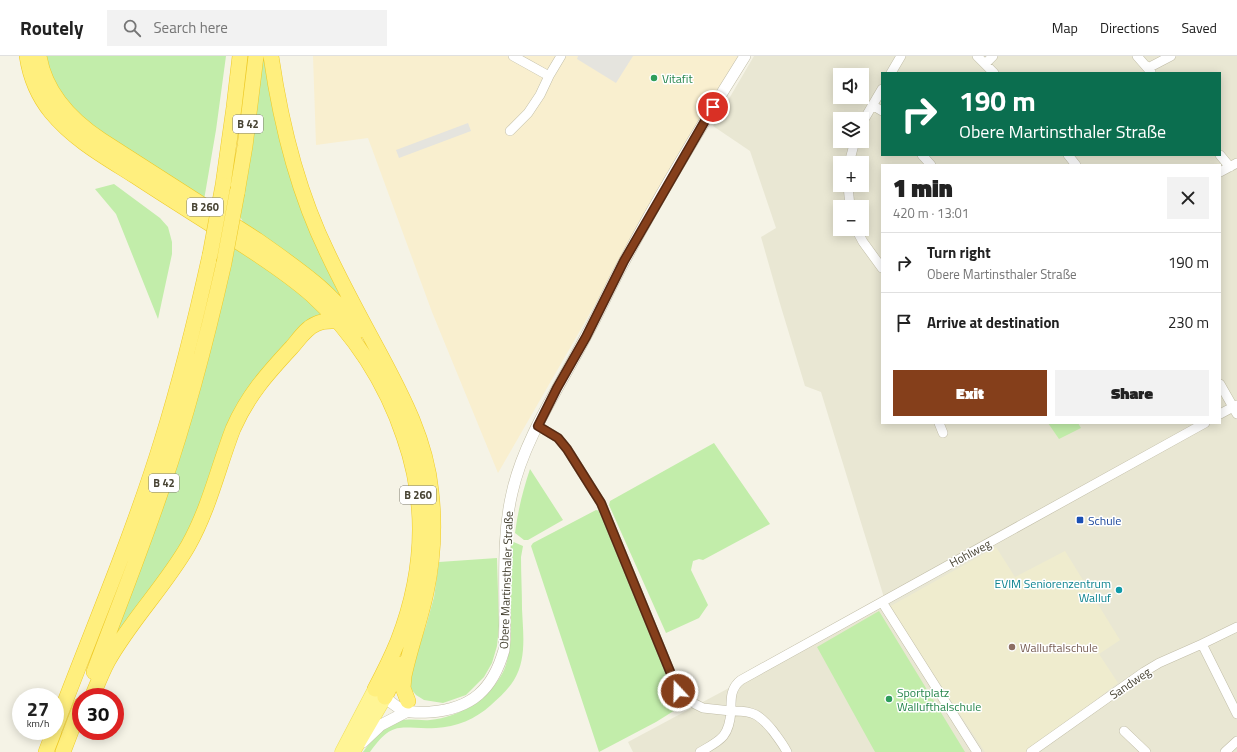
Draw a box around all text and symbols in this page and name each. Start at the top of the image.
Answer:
search box [107,10,387,46]
text: Routely [20,13,83,42]
text: Search here [153,16,228,39]
icon: search [121,17,143,39]
text: Map [1052,17,1078,38]
text: Directions [1100,17,1159,38]
text: Saved [1181,17,1217,38]
map controls [833,68,869,236]
button: sound [833,68,869,104]
place label: Vitafit [662,69,693,88]
marker: Vitafit [649,73,659,83]
text: 190 m [959,79,1036,122]
icon: right [893,88,945,140]
pin [696,90,730,124]
icon: arrive [702,96,724,118]
button: layers [833,112,869,148]
road number: B 42 [233,115,263,133]
text: Obere Martinsthaler Straße [959,118,1166,145]
button: + [833,156,869,192]
text: 1 min [893,170,953,206]
button: close [1167,177,1209,219]
road number: B 260 [187,198,223,216]
button: − [833,200,869,236]
text: 420 m · 13:01 [893,203,969,223]
text: Turn right [927,241,991,264]
text: 190 m [1168,251,1209,274]
icon: right [893,252,915,274]
text: Obere Martinsthaler Straße [927,264,1077,284]
text: Arrive at destination [927,311,1060,334]
text: 230 m [1168,311,1209,334]
icon: arrive [893,312,915,334]
button: Exit [893,370,1047,416]
button: Share [1055,370,1209,416]
road number: B 42 [149,474,179,492]
road number: B 260 [400,486,436,504]
street label: Obere Martinsthaler Straße [494,511,518,649]
place label: Schule [1088,511,1121,530]
marker: Schule [1075,515,1085,525]
street label: Hohlweg [946,534,994,572]
place label: EVIM Seniorenzentrum Walluf [995,574,1111,607]
marker: EVIM Seniorenzentrum Walluf [1114,585,1124,595]
place label: Walluftalschule [1020,638,1098,657]
marker: Walluftalschule [1007,642,1017,652]
street label: Sandweg [1105,662,1155,704]
position arrow [657,670,699,712]
place label: Sportplatz Wallufthalschule [897,683,981,716]
speed limit sign: 30 [72,688,124,740]
text: 27 [27,693,49,724]
marker: Sportplatz Wallufthalschule [884,694,894,704]
text: km/h [27,716,49,731]

